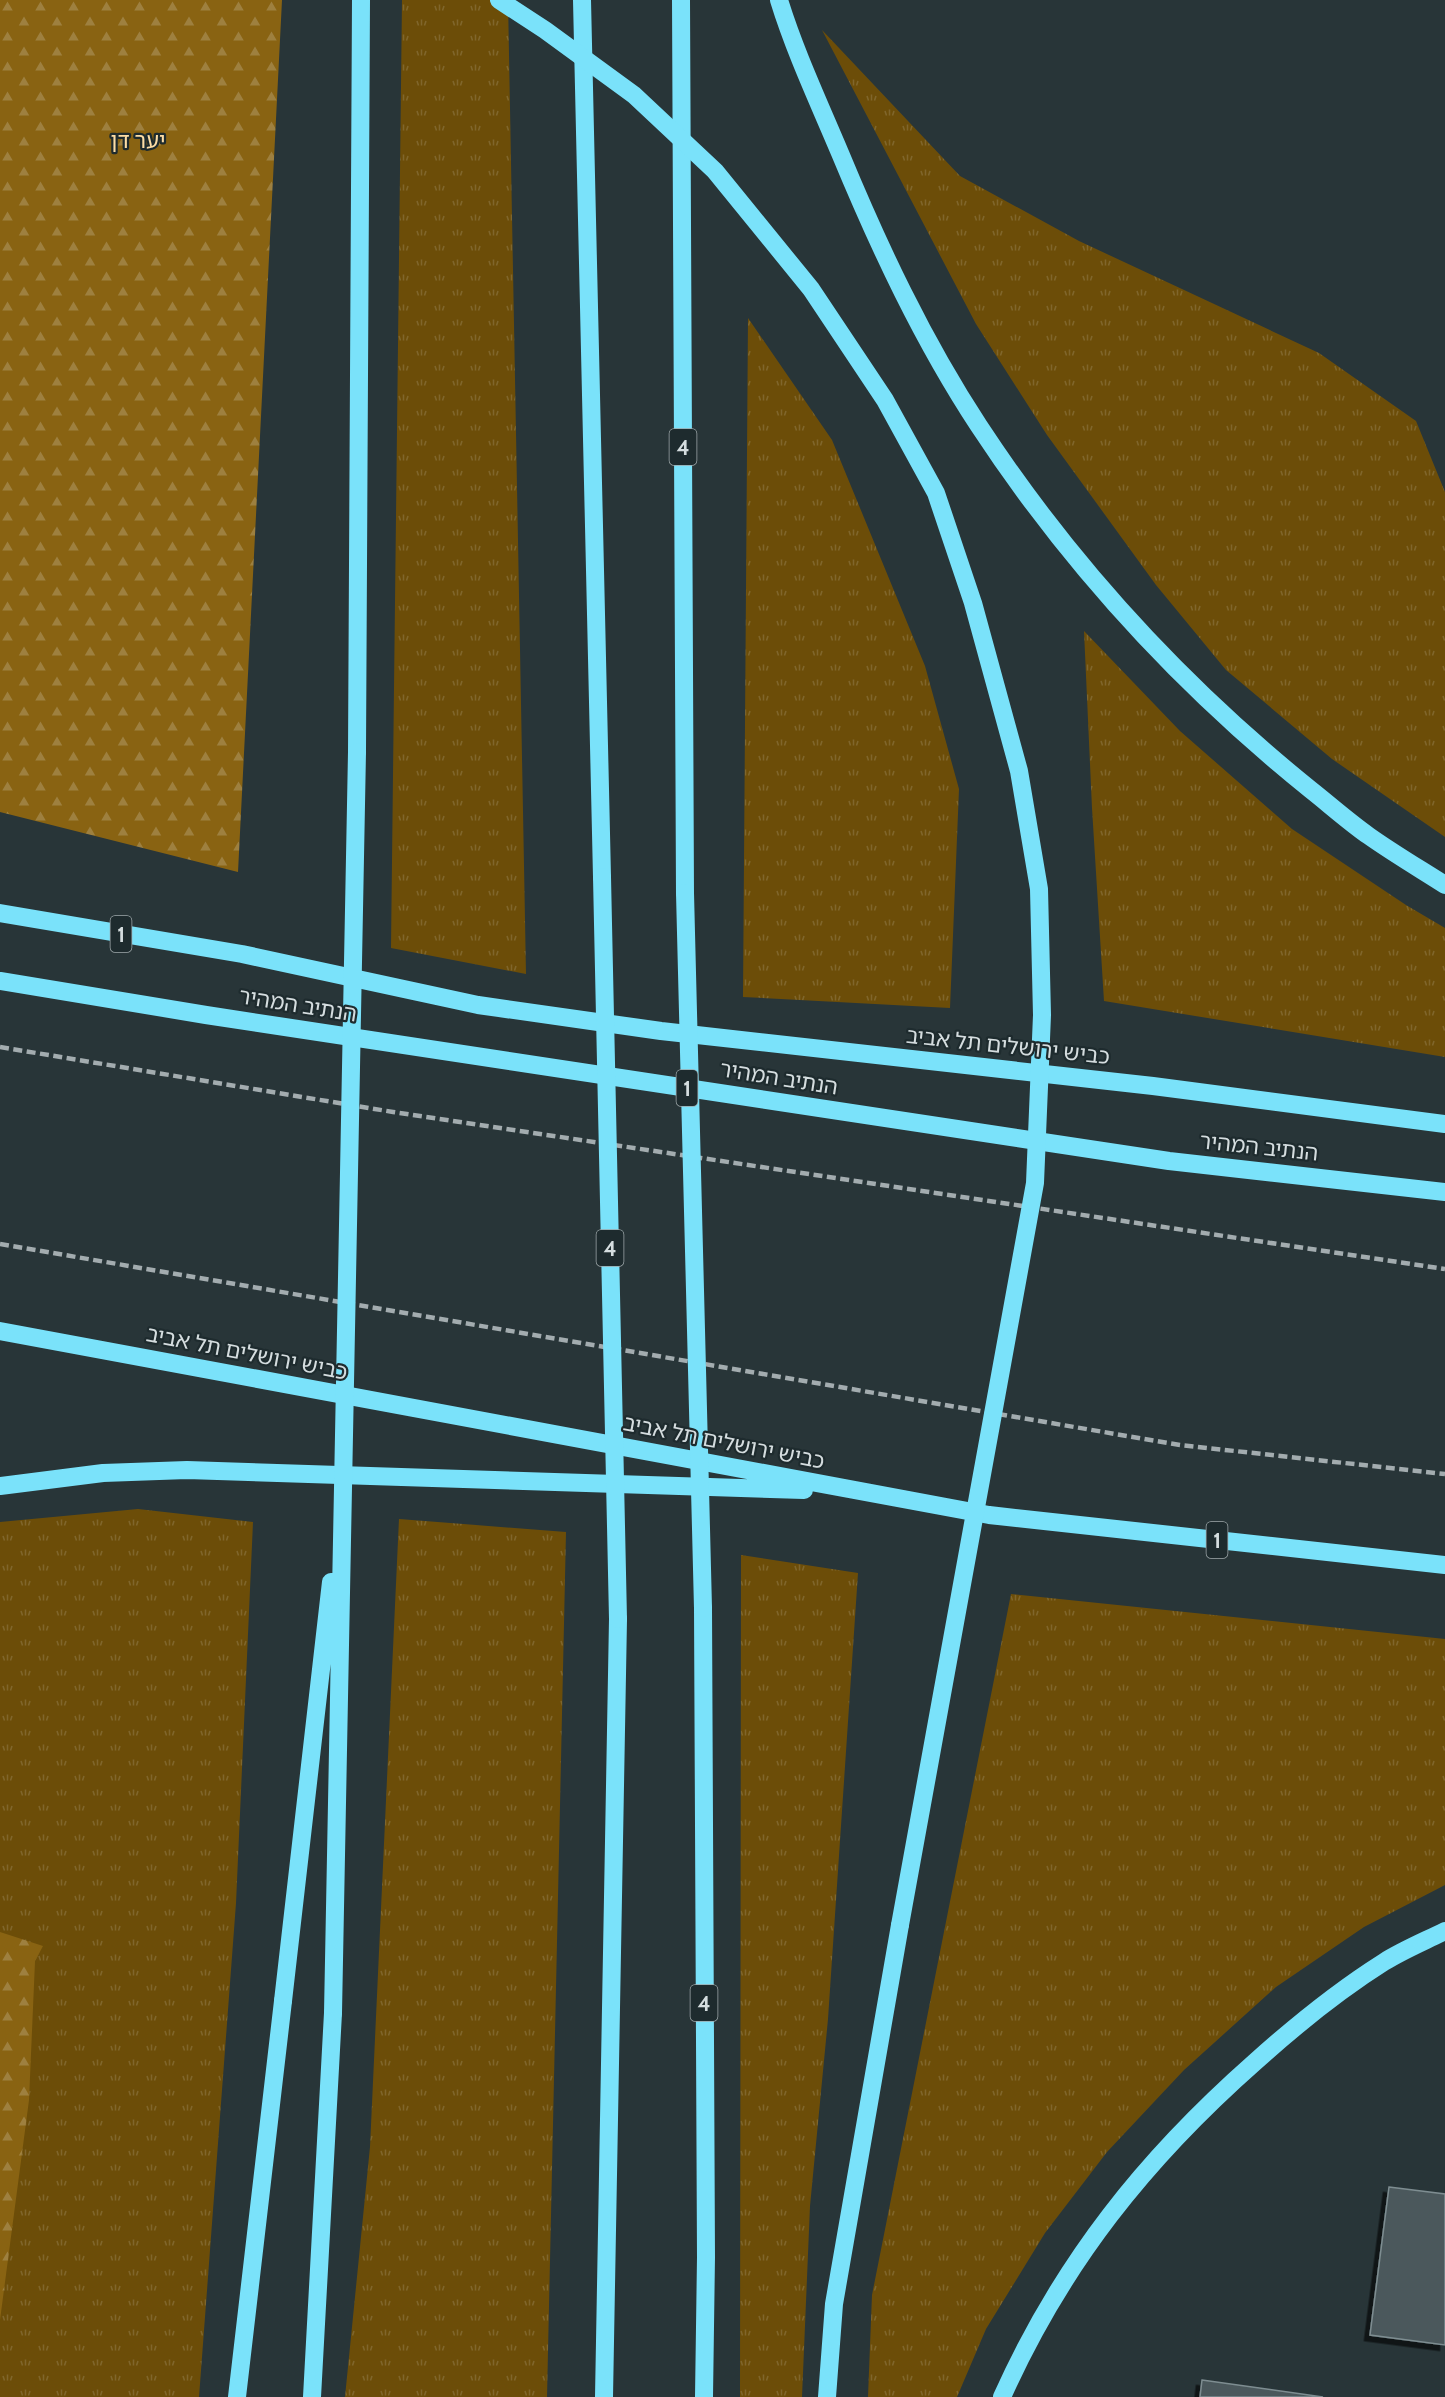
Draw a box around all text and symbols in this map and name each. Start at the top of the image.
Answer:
park label: יער דן [110,127,166,154]
road number: 4 [670,429,696,465]
road number: 1 [110,916,132,952]
street label: הנתיב המהיר [237,982,359,1028]
street label: כביש ירושלים תל אביב [905,1022,1111,1070]
street label: הנתיב המהיר [718,1055,840,1101]
road number: 1 [676,1070,698,1106]
street label: הנתיב המהיר [1198,1127,1320,1167]
road number: 4 [596,1230,624,1266]
street label: כביש ירושלים תל אביב [144,1320,350,1386]
street label: כביש ירושלים תל אביב [621,1409,827,1475]
road number: 1 [1206,1522,1228,1558]
road number: 4 [690,1985,718,2021]

